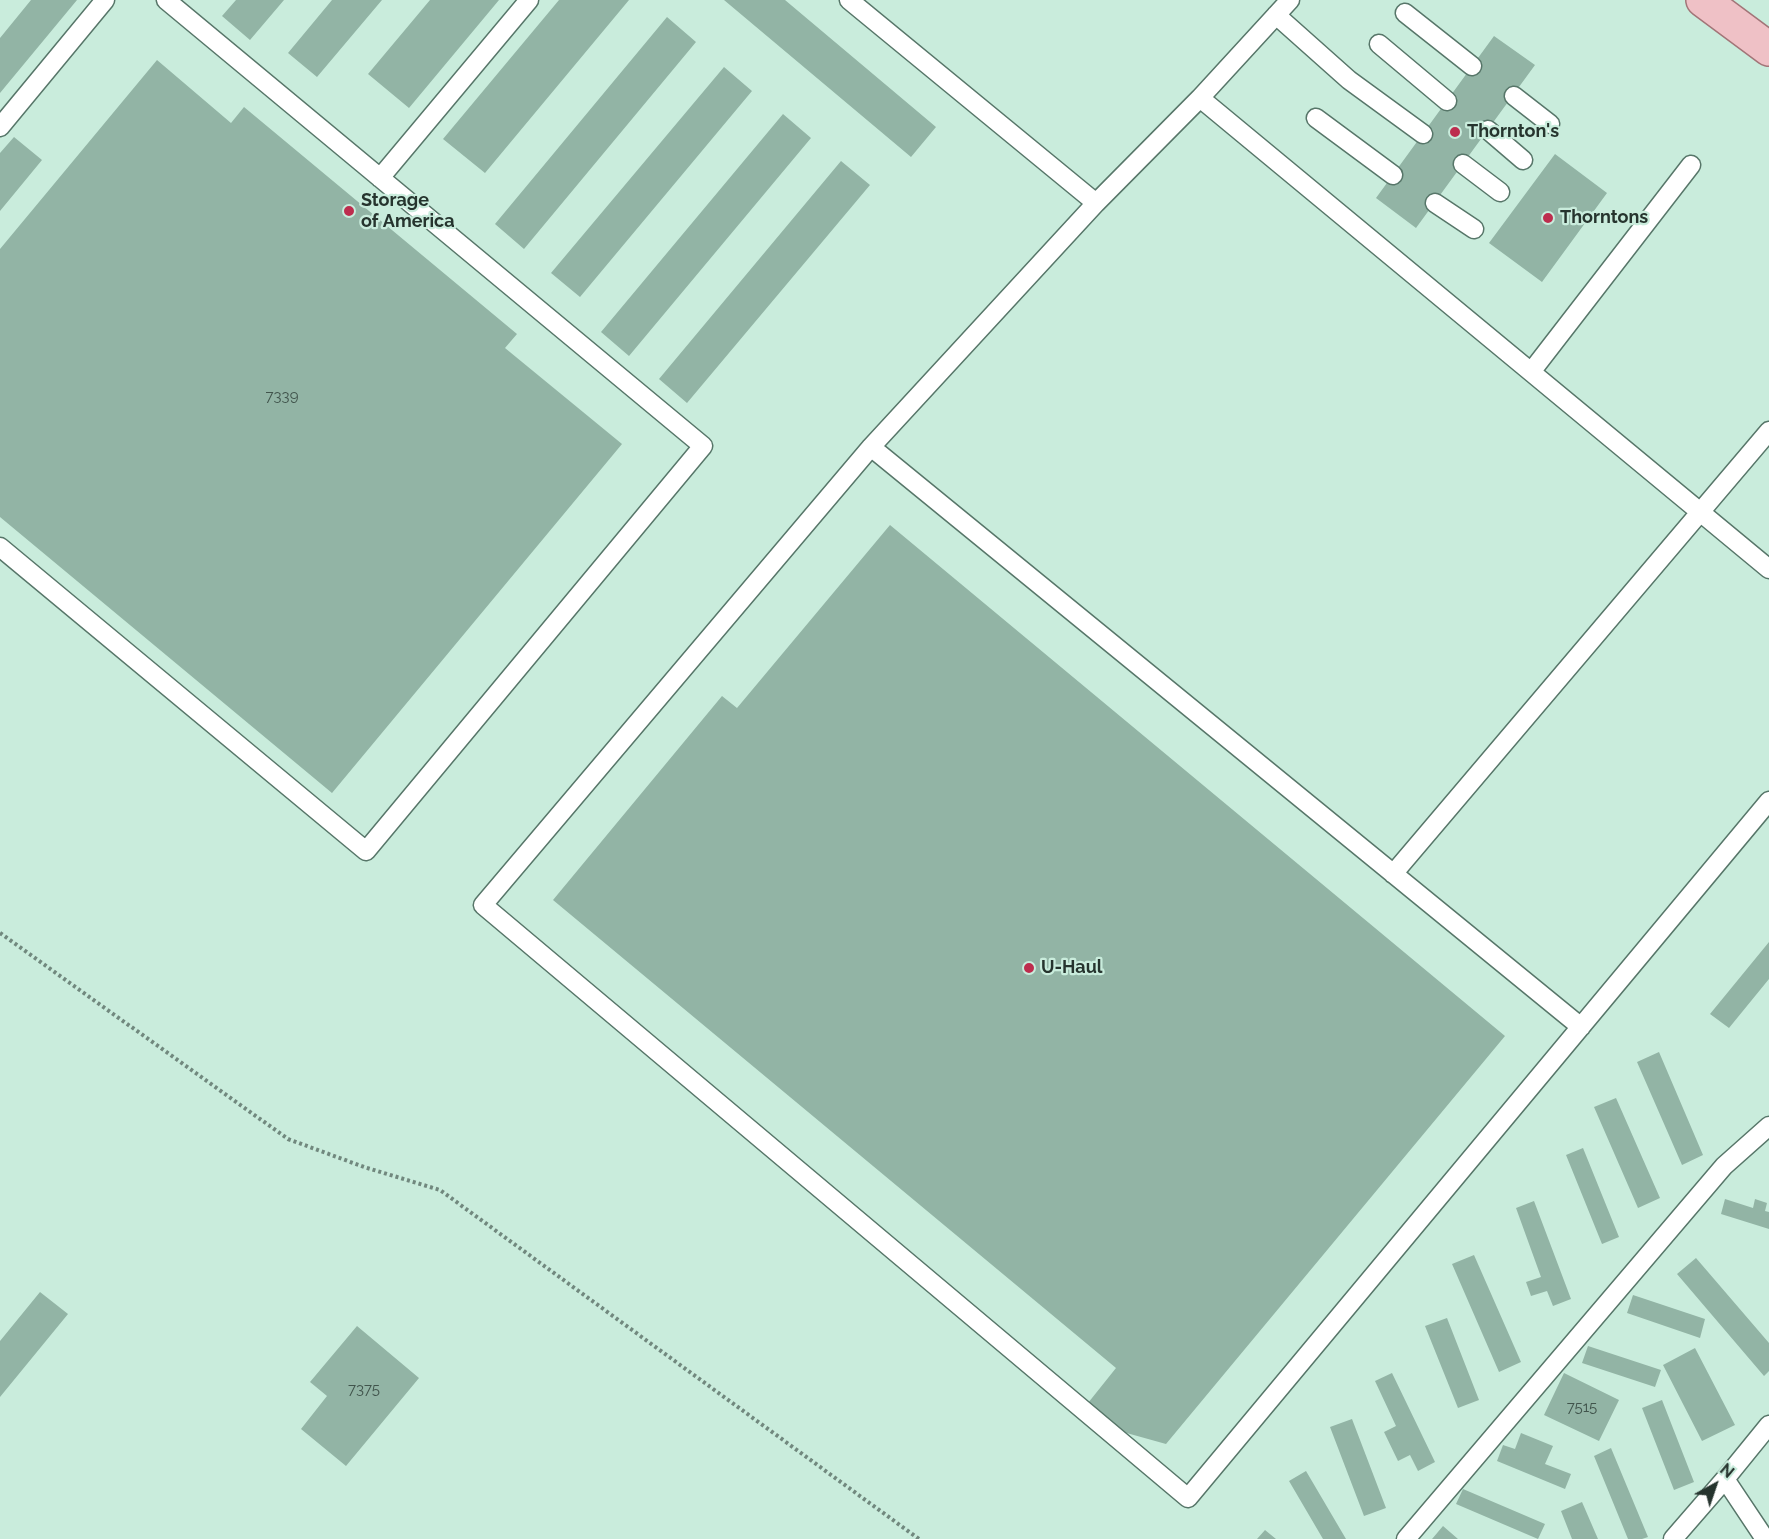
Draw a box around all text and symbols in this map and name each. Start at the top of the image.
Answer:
place label: Thornton's [1467,121,1559,143]
marker: Thornton's [1448,125,1462,139]
place label: Storage of America [361,190,454,232]
marker: Storage of America [342,204,356,218]
place label: Thorntons [1560,207,1648,229]
marker: Thorntons [1541,211,1555,225]
house number: 7339 [266,387,298,405]
place label: U-Haul [1041,957,1102,979]
marker: U-Haul [1022,961,1036,975]
house number: 7375 [348,1380,380,1398]
house number: 7515 [1567,1398,1597,1416]
north arrow [1685,1455,1745,1515]
text: N [1716,1460,1738,1482]

